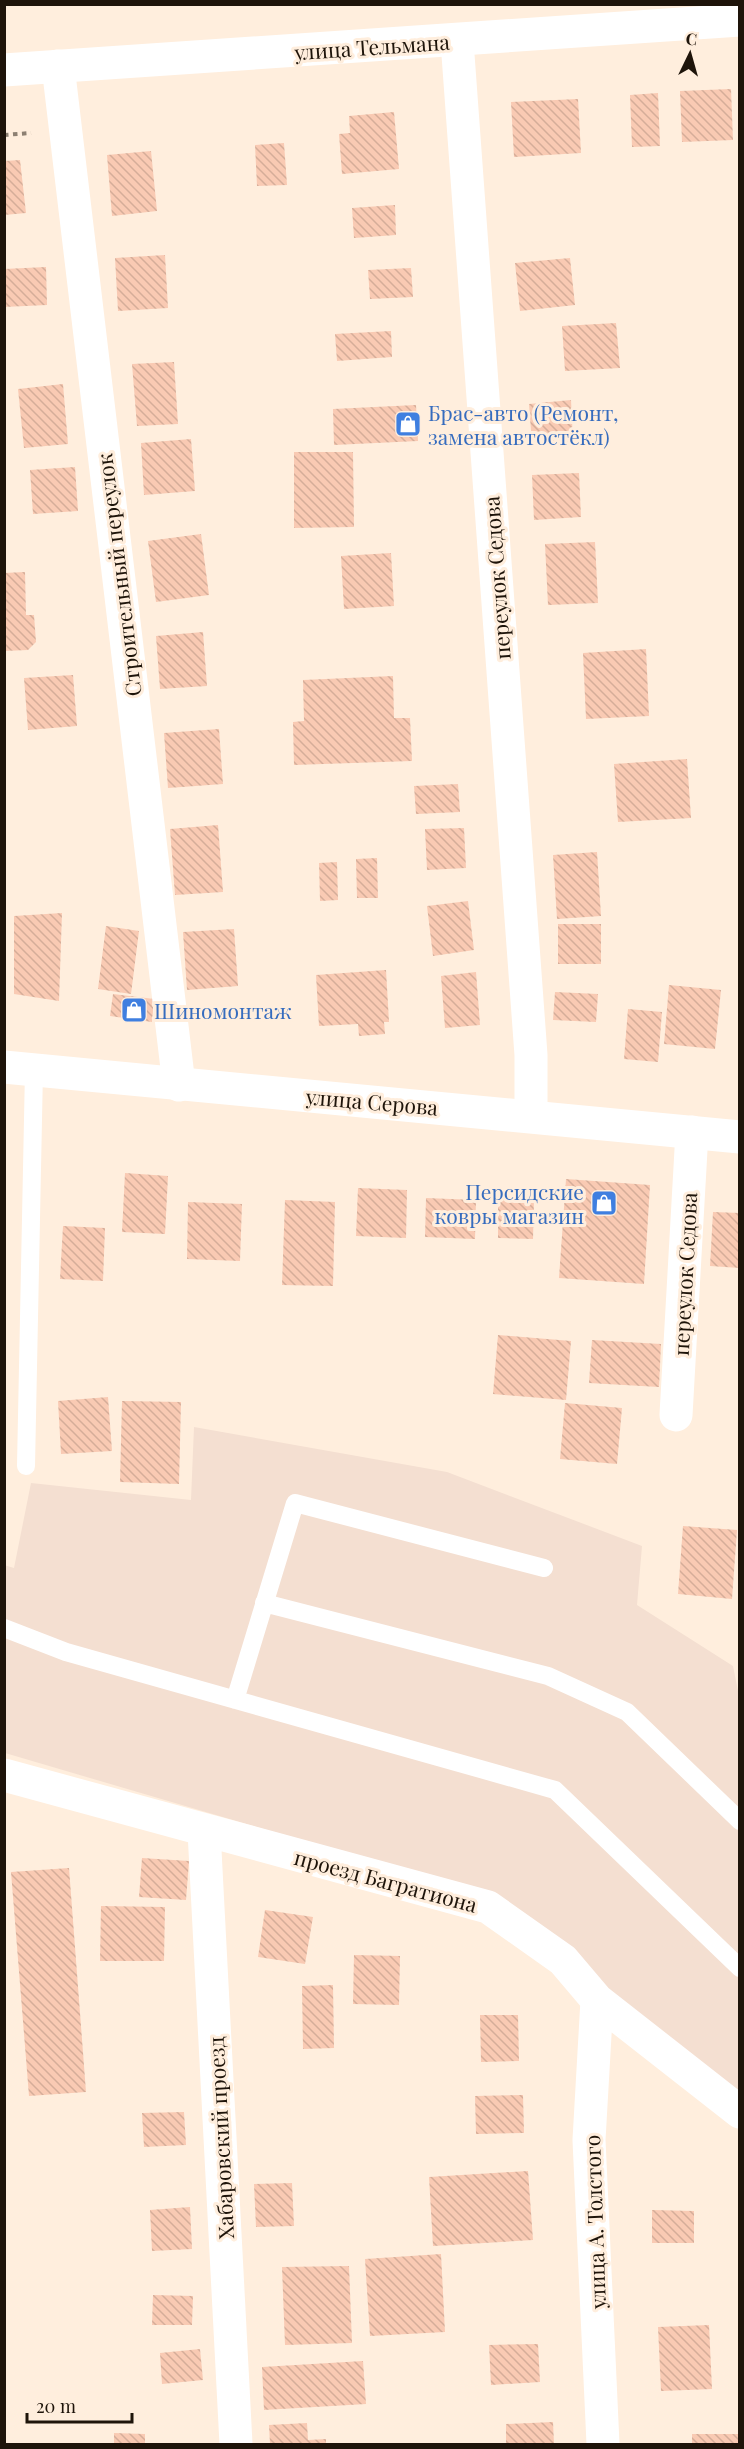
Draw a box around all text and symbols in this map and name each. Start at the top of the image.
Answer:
north arrow [660,24,720,84]
street label: улица Тельмана [292,27,451,65]
text: С [685,28,698,50]
place label: Брас-авто (Ремонт, замена автостёкл) [428,398,618,450]
shop icon: Брас-авто (Ремонт, замена автостёкл) [393,409,423,439]
street label: Строительный переулок [89,452,147,698]
street label: переулок Седова [476,495,516,661]
shop icon: Шиномонтаж [119,995,149,1025]
place label: Шиномонтаж [154,996,292,1024]
street label: улица Серова [304,1081,440,1121]
place label: Персидские ковры магазин [435,1177,584,1229]
shop icon: Персидские ковры магазин [589,1188,619,1218]
street label: переулок Седова [666,1191,702,1357]
street label: проезд Багратиона [291,1842,481,1918]
street label: Хабаровский проезд [201,2036,239,2240]
street label: улица А. Толстого [577,2134,611,2311]
scale bar [27,2386,132,2424]
text: 20 m [36,2394,76,2418]

